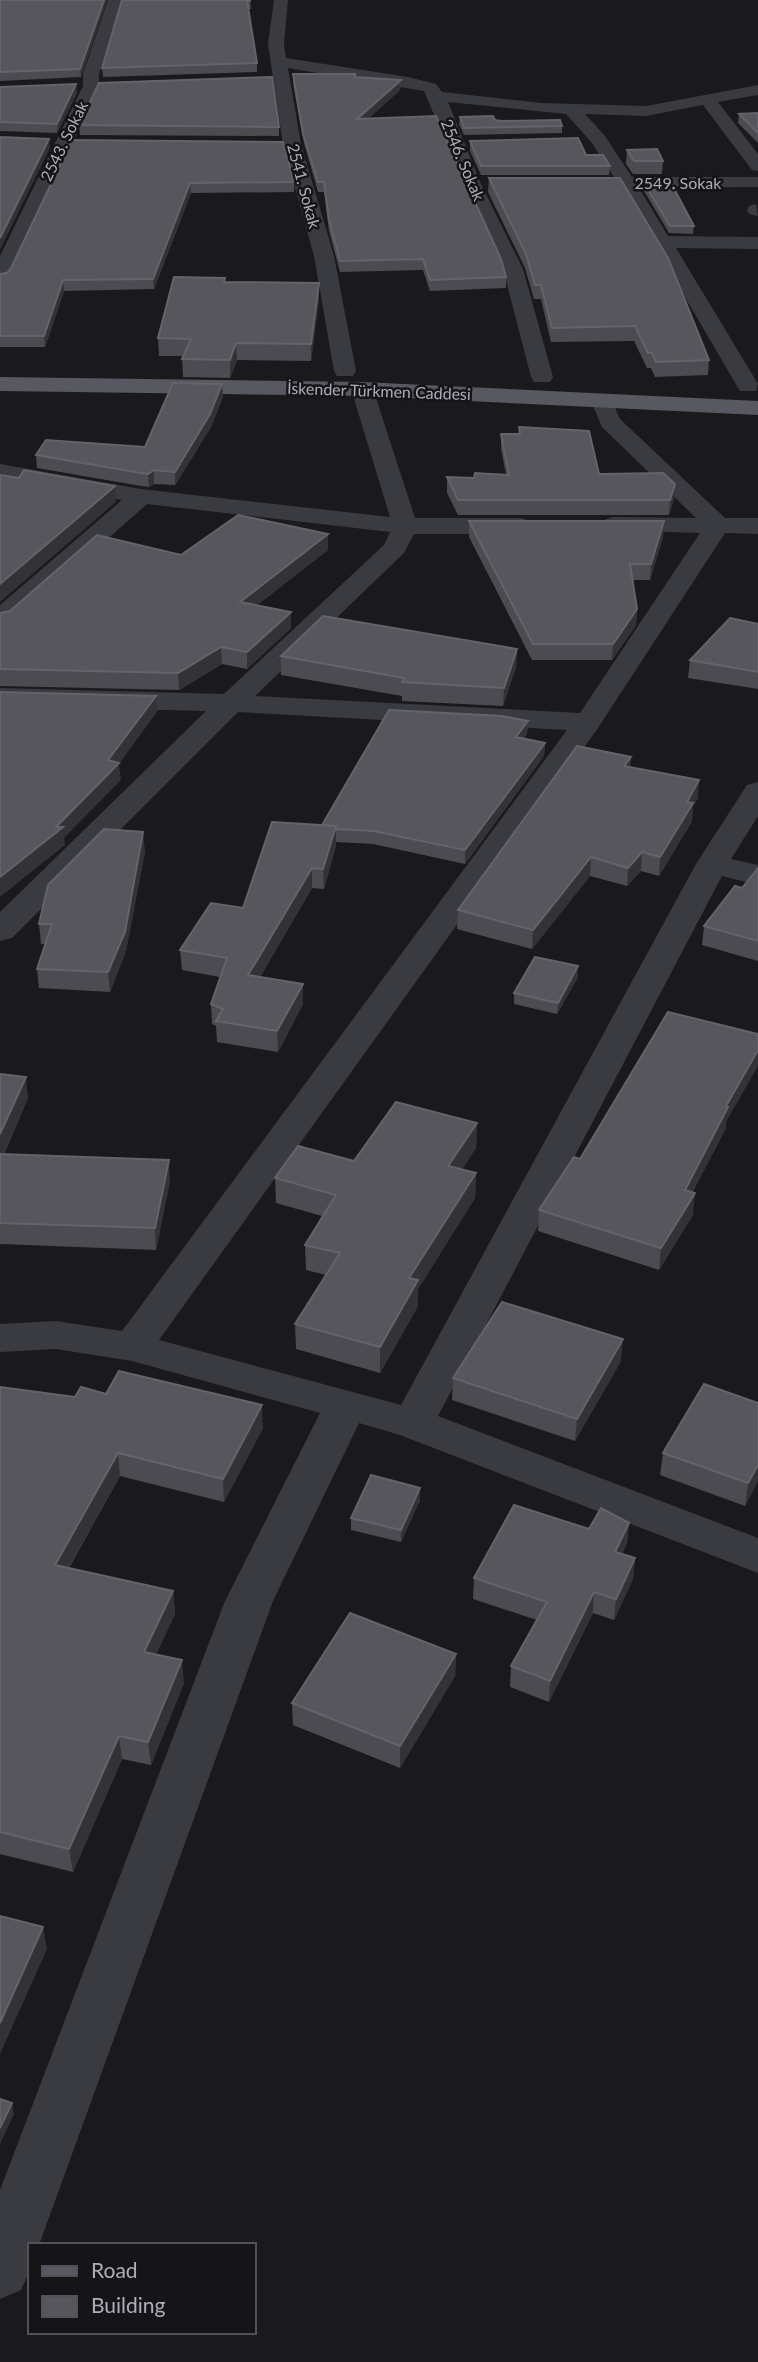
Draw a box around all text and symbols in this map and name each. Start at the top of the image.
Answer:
street label: 2543. Sokak [36,97,92,184]
street label: 2546. Sokak [438,116,490,204]
street label: 2541. Sokak [284,141,325,231]
street label: 2549. Sokak [635,173,722,192]
street label: İskender Türkmen Caddesi [287,378,471,403]
legend [28,2243,256,2334]
text: Road [91,2257,138,2282]
text: Building [91,2292,166,2317]

